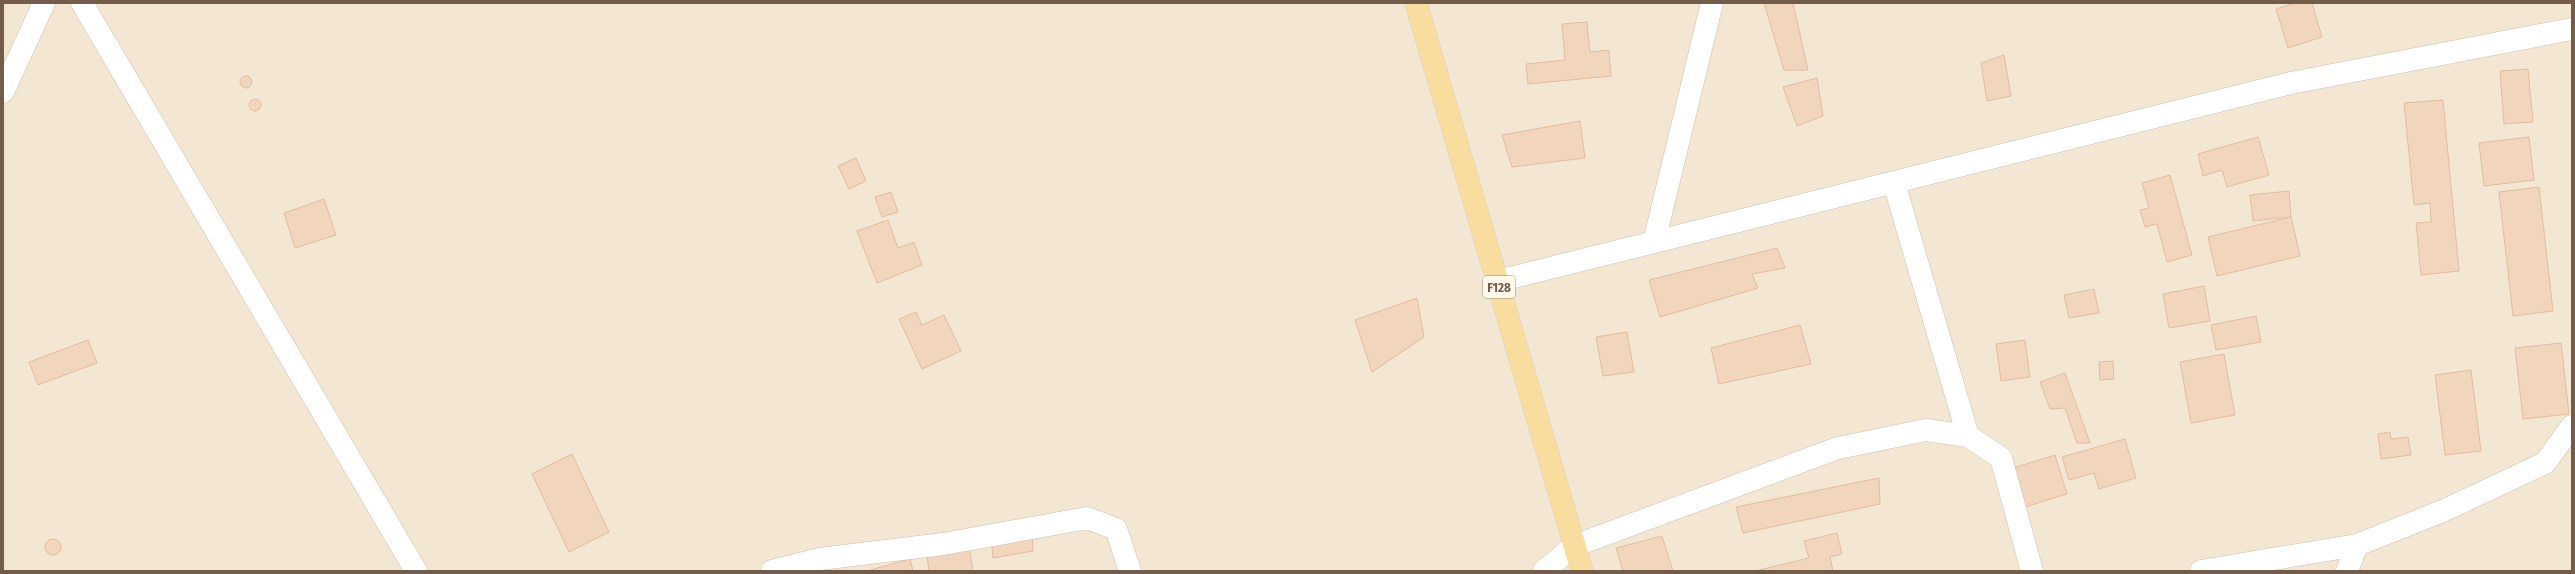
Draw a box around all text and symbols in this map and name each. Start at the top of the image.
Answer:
road number: F128 [1483,276,1515,298]

